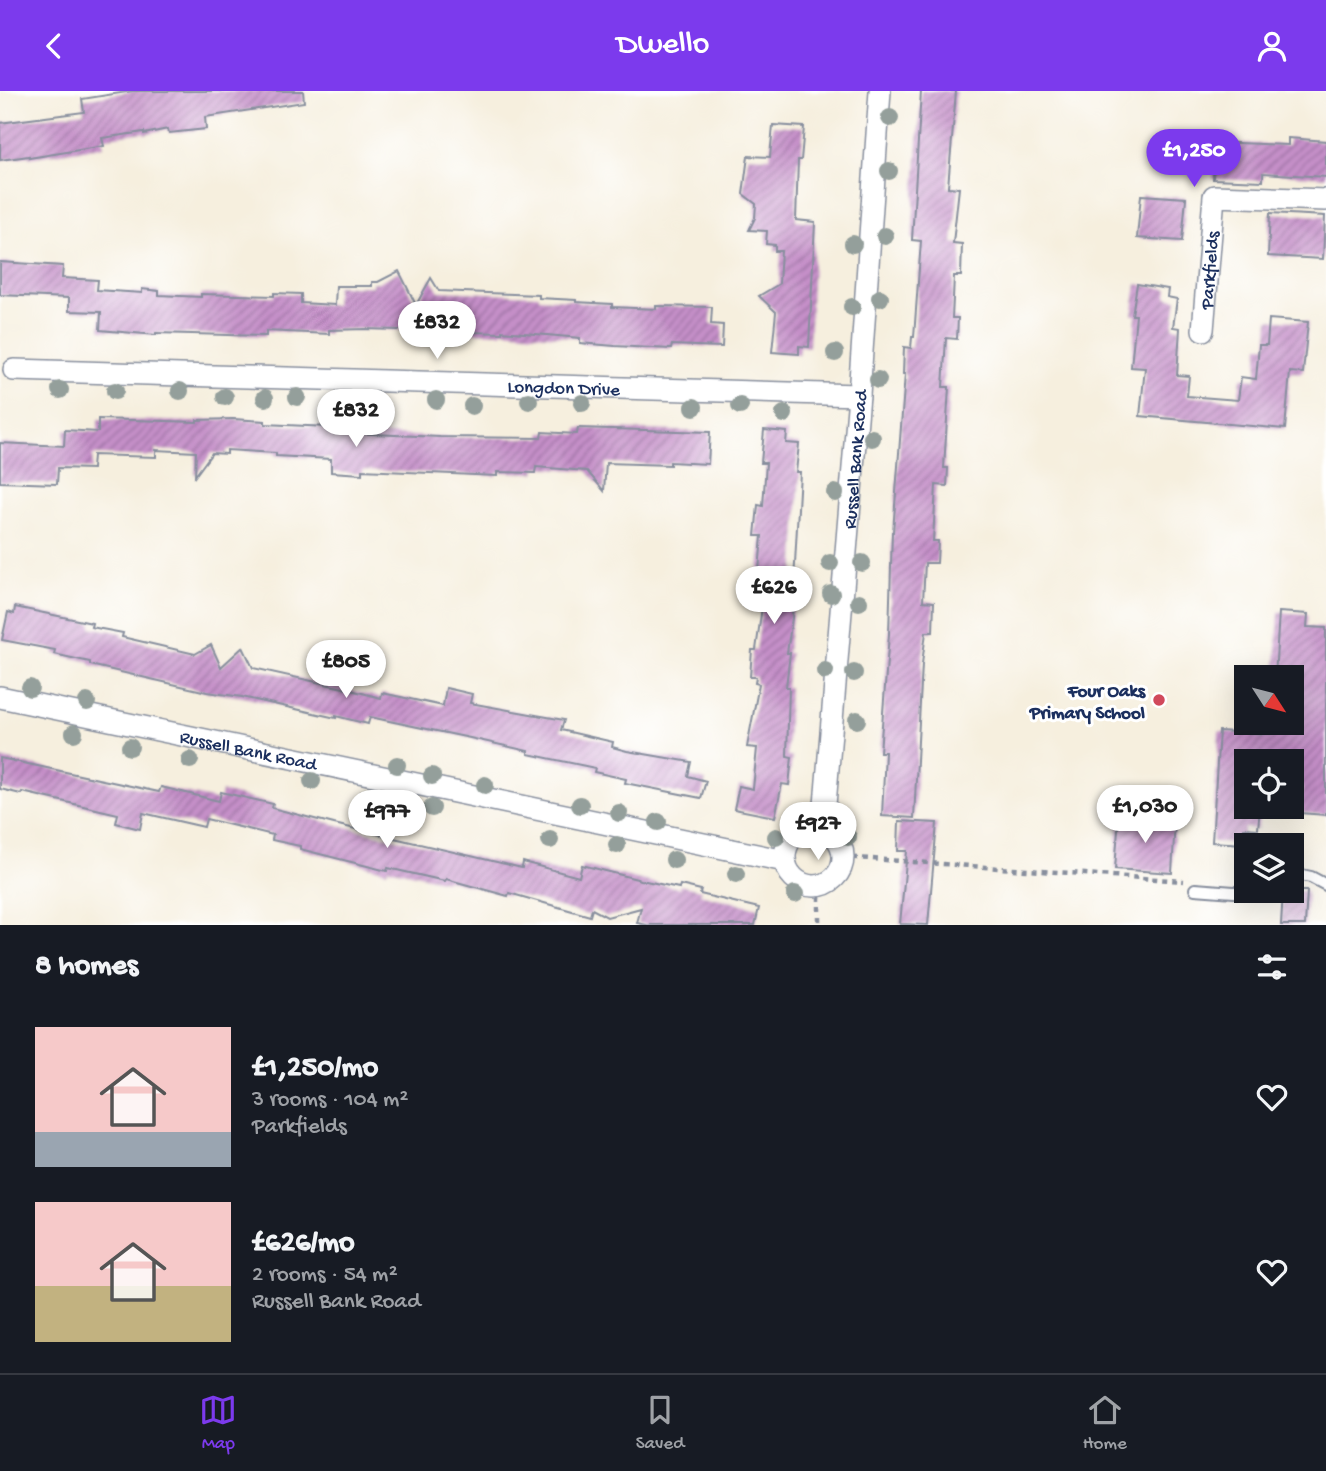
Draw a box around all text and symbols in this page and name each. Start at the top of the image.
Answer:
icon: back [35,27,73,65]
text: Dwello [617,27,709,65]
icon: person [1253,27,1291,65]
pin: £1,250 [1137,129,1251,189]
text: £1,250 [1162,138,1226,165]
street label: Parkfields [1197,230,1226,311]
pin: £832 [396,301,478,361]
text: £832 [414,310,460,337]
street label: Longdon Drive [507,377,621,403]
street label: Russell Bank Road [840,387,875,530]
pin: £832 [315,389,397,449]
text: £832 [333,398,379,425]
pin: £626 [733,567,815,626]
text: £626 [752,575,796,602]
pin: £805 [305,641,387,700]
text: £805 [322,649,370,676]
north arrow [1234,665,1304,735]
map controls [1234,665,1304,903]
place label: Four Oaks Primary School [1029,681,1146,726]
marker: Four Oaks Primary School [1151,692,1167,708]
street label: Russell Bank Road [177,727,320,778]
button: locate [1234,749,1304,819]
pin: £1,030 [1088,785,1202,845]
pin: £977 [346,791,428,850]
text: £1,030 [1113,794,1177,821]
text: £977 [364,799,410,826]
pin: £927 [777,803,859,862]
text: £927 [796,811,840,838]
button: layers [1234,833,1304,903]
icon: filters [1253,948,1291,986]
text: 8 homes [35,950,138,985]
text: £1,250/mo [252,1052,378,1087]
icon: home [91,1055,175,1139]
icon: heart [1253,1078,1291,1116]
text: 3 rooms · 104 m² [252,1087,408,1114]
text: Parkfields [252,1114,347,1141]
text: £626/mo [252,1227,355,1262]
icon: home [91,1230,175,1314]
icon: heart [1253,1253,1291,1291]
text: 2 rooms · 54 m² [252,1262,398,1289]
text: Russell Bank Road [252,1289,421,1316]
tab: Map [199,1391,237,1456]
tab: Saved [636,1391,684,1456]
tab: Home [1083,1391,1127,1456]

